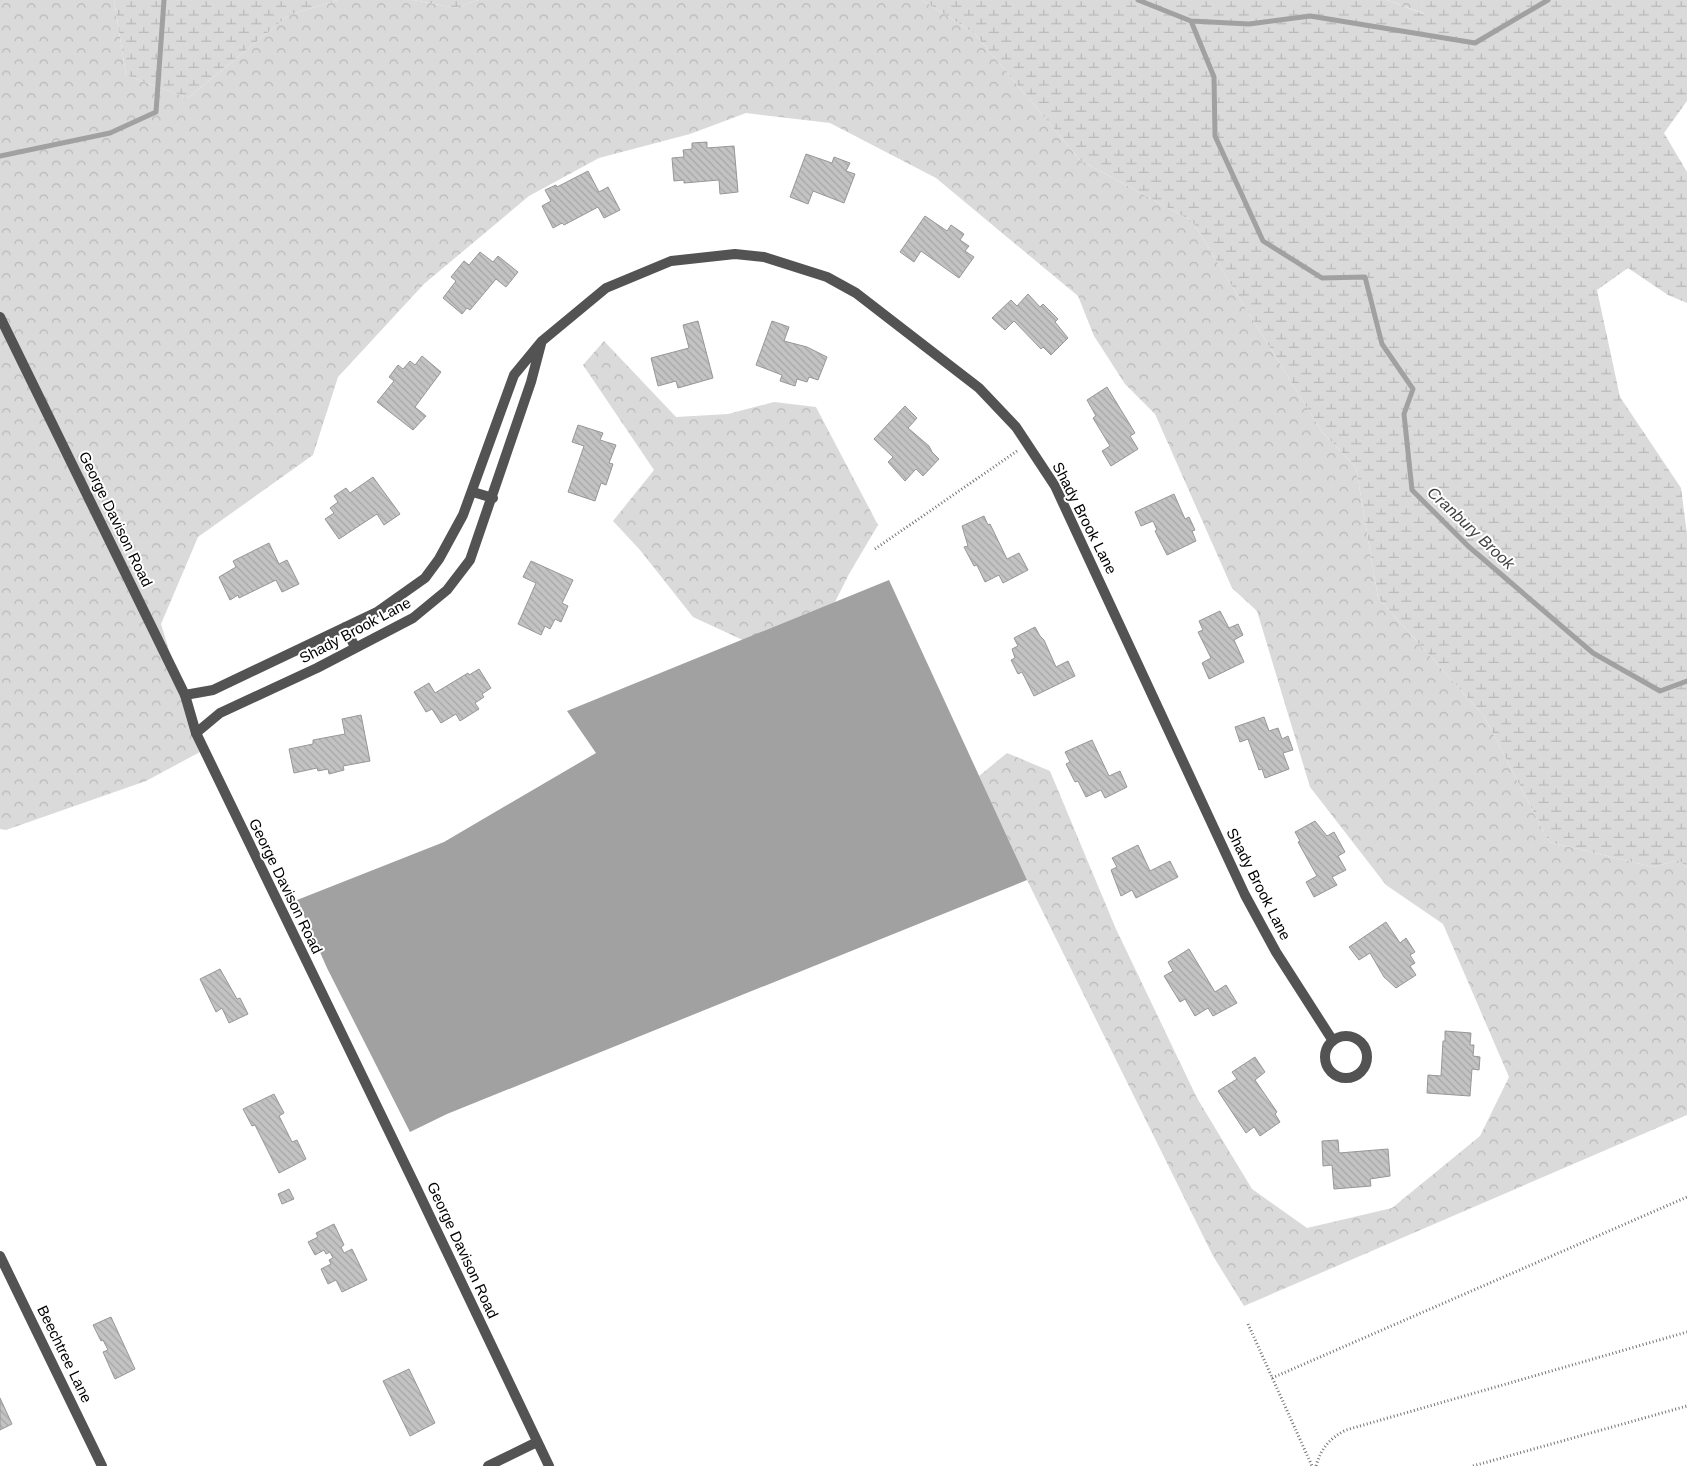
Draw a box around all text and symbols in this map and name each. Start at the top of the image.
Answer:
street label: George Davison Road [76,449,156,589]
street label: Shady Brook Lane [1049,459,1121,577]
water label: Cranbury Brook [1424,484,1519,573]
street label: Shady Brook Lane [297,594,413,666]
street label: George Davison Road [246,816,326,956]
street label: Shady Brook Lane [1223,825,1295,943]
street label: George Davison Road [424,1179,502,1321]
street label: Beechtree Lane [34,1303,96,1405]

